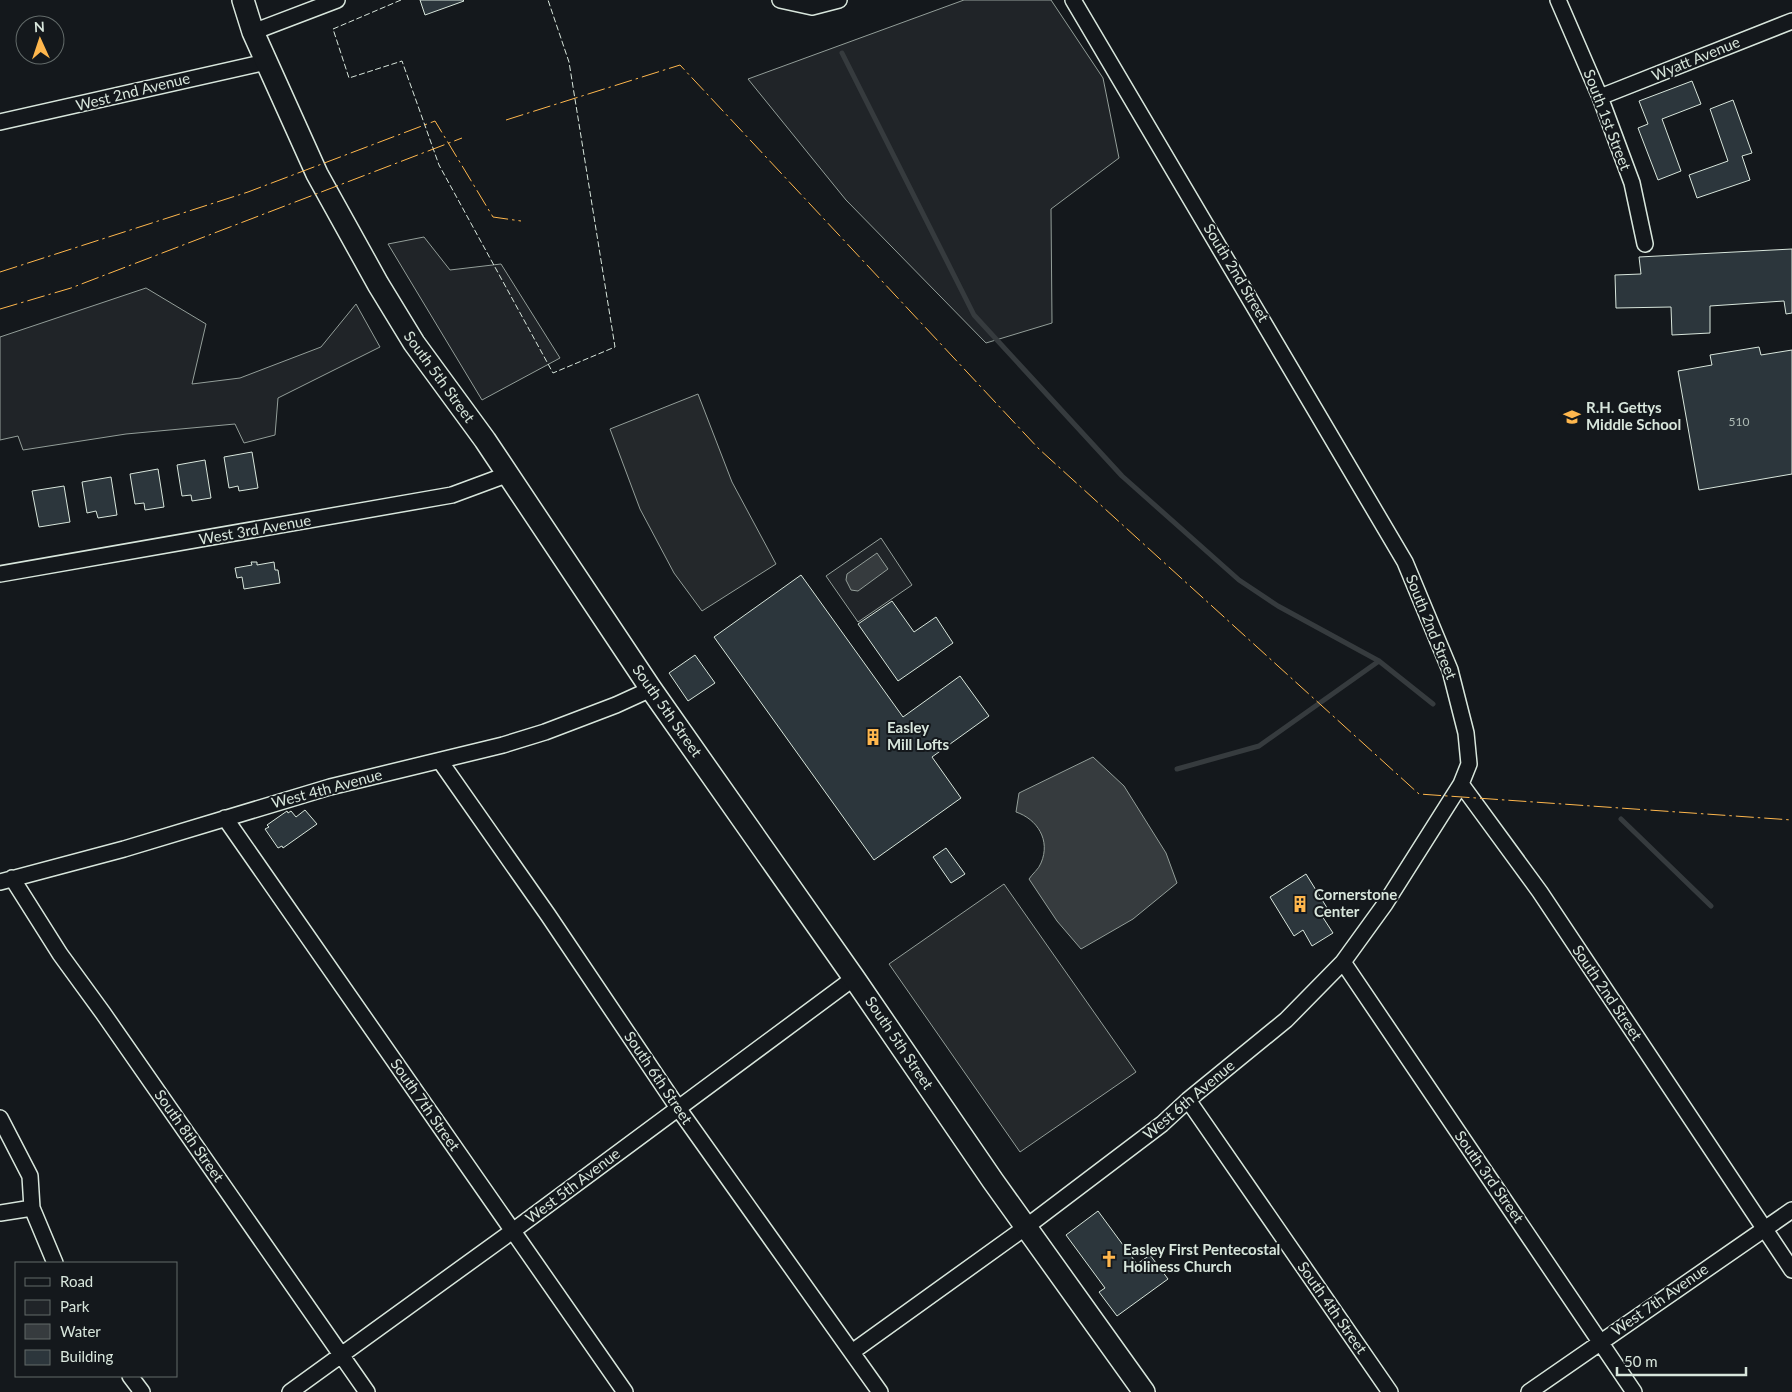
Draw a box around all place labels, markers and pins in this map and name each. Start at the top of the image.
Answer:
place label: R.H. Gettys Middle School [1586,398,1681,433]
school or university icon: R.H. Gettys Middle School [1562,407,1582,427]
place label: Easley Mill Lofts [887,718,949,753]
building icon: Easley Mill Lofts [863,727,883,747]
place label: Cornerstone Center [1314,885,1397,920]
building icon: Cornerstone Center [1290,894,1310,914]
place label: Easley First Pentecostal Holiness Church [1123,1240,1280,1275]
church icon: Easley First Pentecostal Holiness Church [1099,1249,1119,1269]

